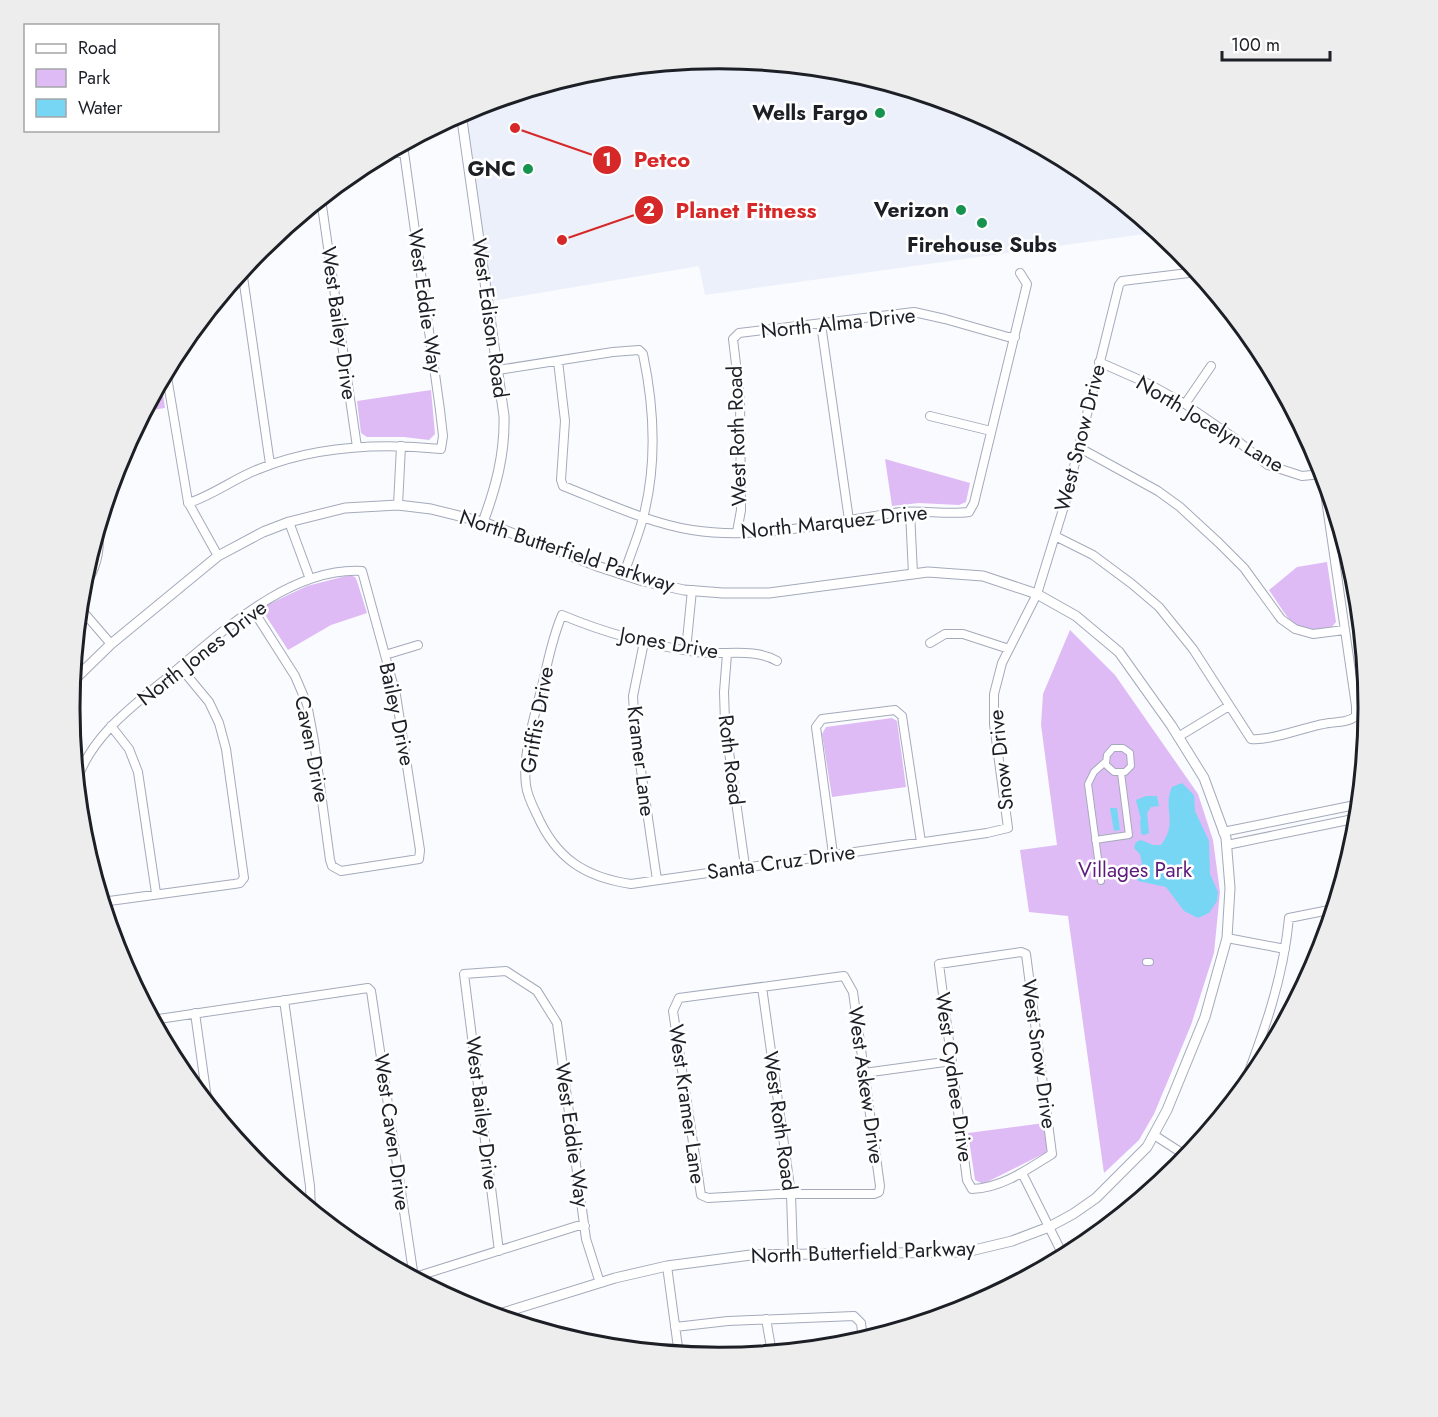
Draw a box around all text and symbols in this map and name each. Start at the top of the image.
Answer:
legend [24,24,219,132]
scale bar [1222,24,1330,62]
text: 100 m [1231,32,1280,58]
text: Road [78,35,117,61]
text: Park [78,65,110,91]
text: Water [78,95,123,121]
place label: Wells Fargo [752,98,868,128]
marker: Wells Fargo [873,106,887,120]
callout: Petco [592,140,702,180]
text: Petco [634,143,690,175]
text: 1 [602,147,612,173]
place label: GNC [468,154,516,184]
marker: GNC [521,162,535,176]
callout: Planet Fitness [634,190,829,230]
text: Planet Fitness [676,194,816,226]
place label: Verizon [873,195,949,225]
text: 2 [643,197,655,223]
marker: Verizon [954,203,968,217]
marker: Firehouse Subs [975,216,989,230]
street label: West Eddie Way [400,227,450,376]
place label: Firehouse Subs [907,230,1057,260]
street label: West Edison Road [464,236,516,400]
street label: West Bailey Drive [313,244,365,402]
street label: North Alma Drive [759,300,917,346]
street label: West Snow Drive [1047,361,1113,515]
street label: West Roth Road [720,365,754,507]
street label: North Jocelyn Lane [1131,368,1290,480]
street label: North Marquez Drive [739,497,929,547]
street label: North Butterfield Parkway [455,502,679,600]
street label: North Jones Drive [131,593,273,713]
street label: Jones Drive [614,619,721,666]
street label: Bailey Drive [371,660,423,769]
street label: Griffis Drive [513,664,561,776]
street label: Caven Drive [287,693,337,805]
street label: Kramer Lane [619,704,663,818]
street label: Snow Drive [981,708,1021,812]
street label: Roth Road [711,713,751,807]
street label: Santa Cruz Drive [705,837,857,887]
park label: Villages Park [1078,855,1193,885]
street label: West Snow Drive [1014,977,1064,1131]
street label: West Cydnee Drive [927,990,981,1164]
street label: West Askew Drive [840,1004,892,1166]
street label: West Kramer Lane [661,1022,713,1186]
street label: West Bailey Drive [458,1034,506,1192]
street label: West Roth Road [755,1049,805,1193]
street label: West Caven Drive [366,1052,418,1212]
street label: West Eddie Way [547,1061,597,1210]
street label: North Butterfield Parkway [750,1233,977,1271]

